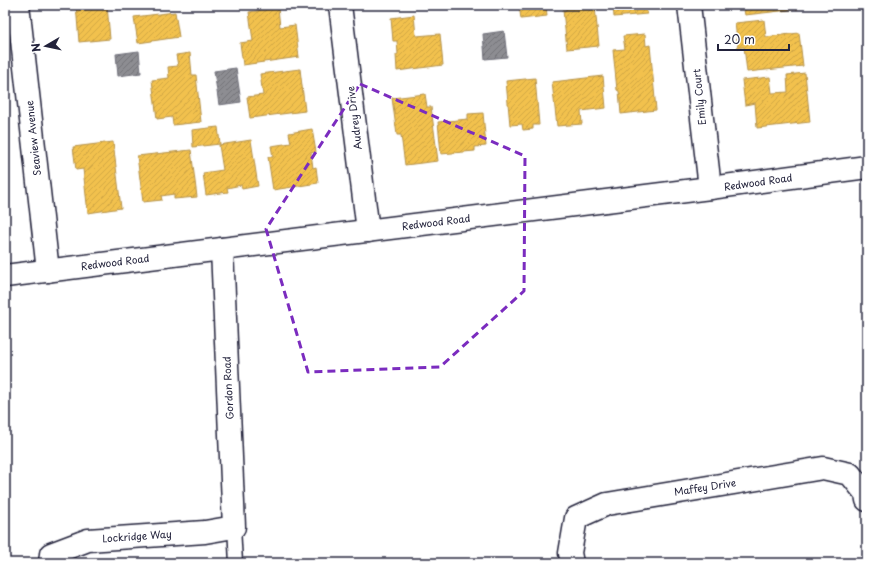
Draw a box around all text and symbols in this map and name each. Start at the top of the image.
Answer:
north arrow [26,26,66,66]
scale bar [718,26,789,52]
text: 20 m [724,30,755,48]
text: N [27,42,45,53]
street label: Emily Court [688,68,710,126]
street label: Audrey Drive [342,85,365,151]
street label: Seaview Avenue [21,99,44,176]
street label: Redwood Road [723,169,793,194]
street label: Redwood Road [401,210,471,233]
street label: Redwood Road [80,250,150,273]
street label: Gordon Road [218,356,237,420]
street label: Maffey Drive [673,474,737,499]
street label: Lockridge Way [102,526,172,545]

